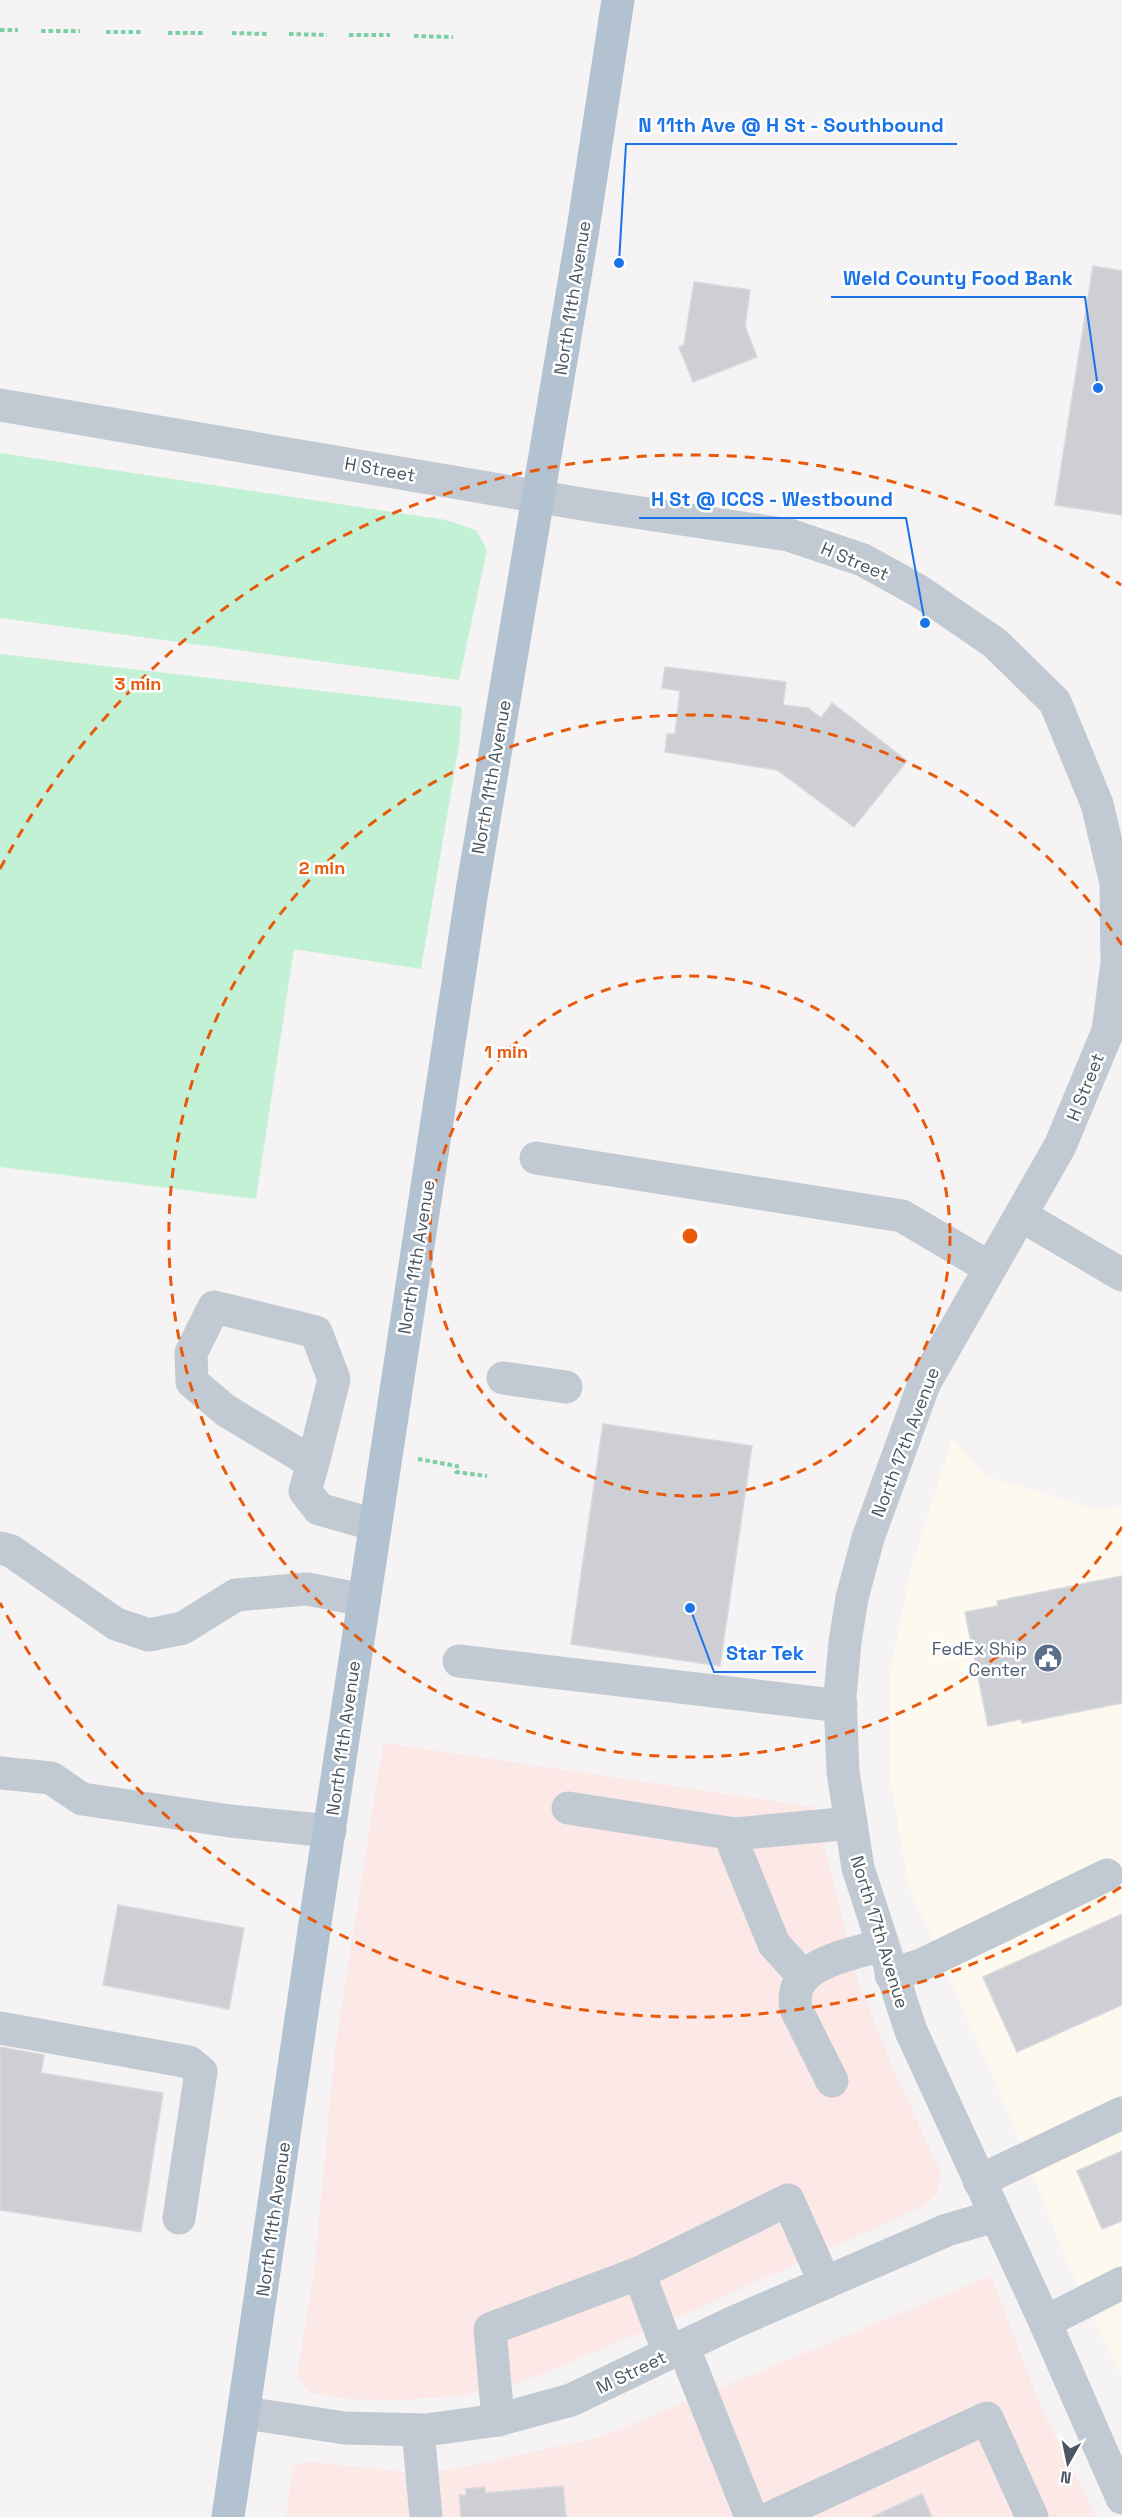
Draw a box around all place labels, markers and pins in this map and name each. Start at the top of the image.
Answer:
callout: N 11th Ave @ H St - Southbound [626,106,957,144]
callout: Weld County Food Bank [831,259,1085,297]
callout: H St @ ICCS - Westbound [639,480,906,518]
centre of rings [680,1226,700,1246]
callout: Star Tek [714,1634,816,1672]
place label: FedEx Ship Center [932,1637,1027,1681]
public building icon: FedEx Ship Center [1032,1642,1064,1674]

